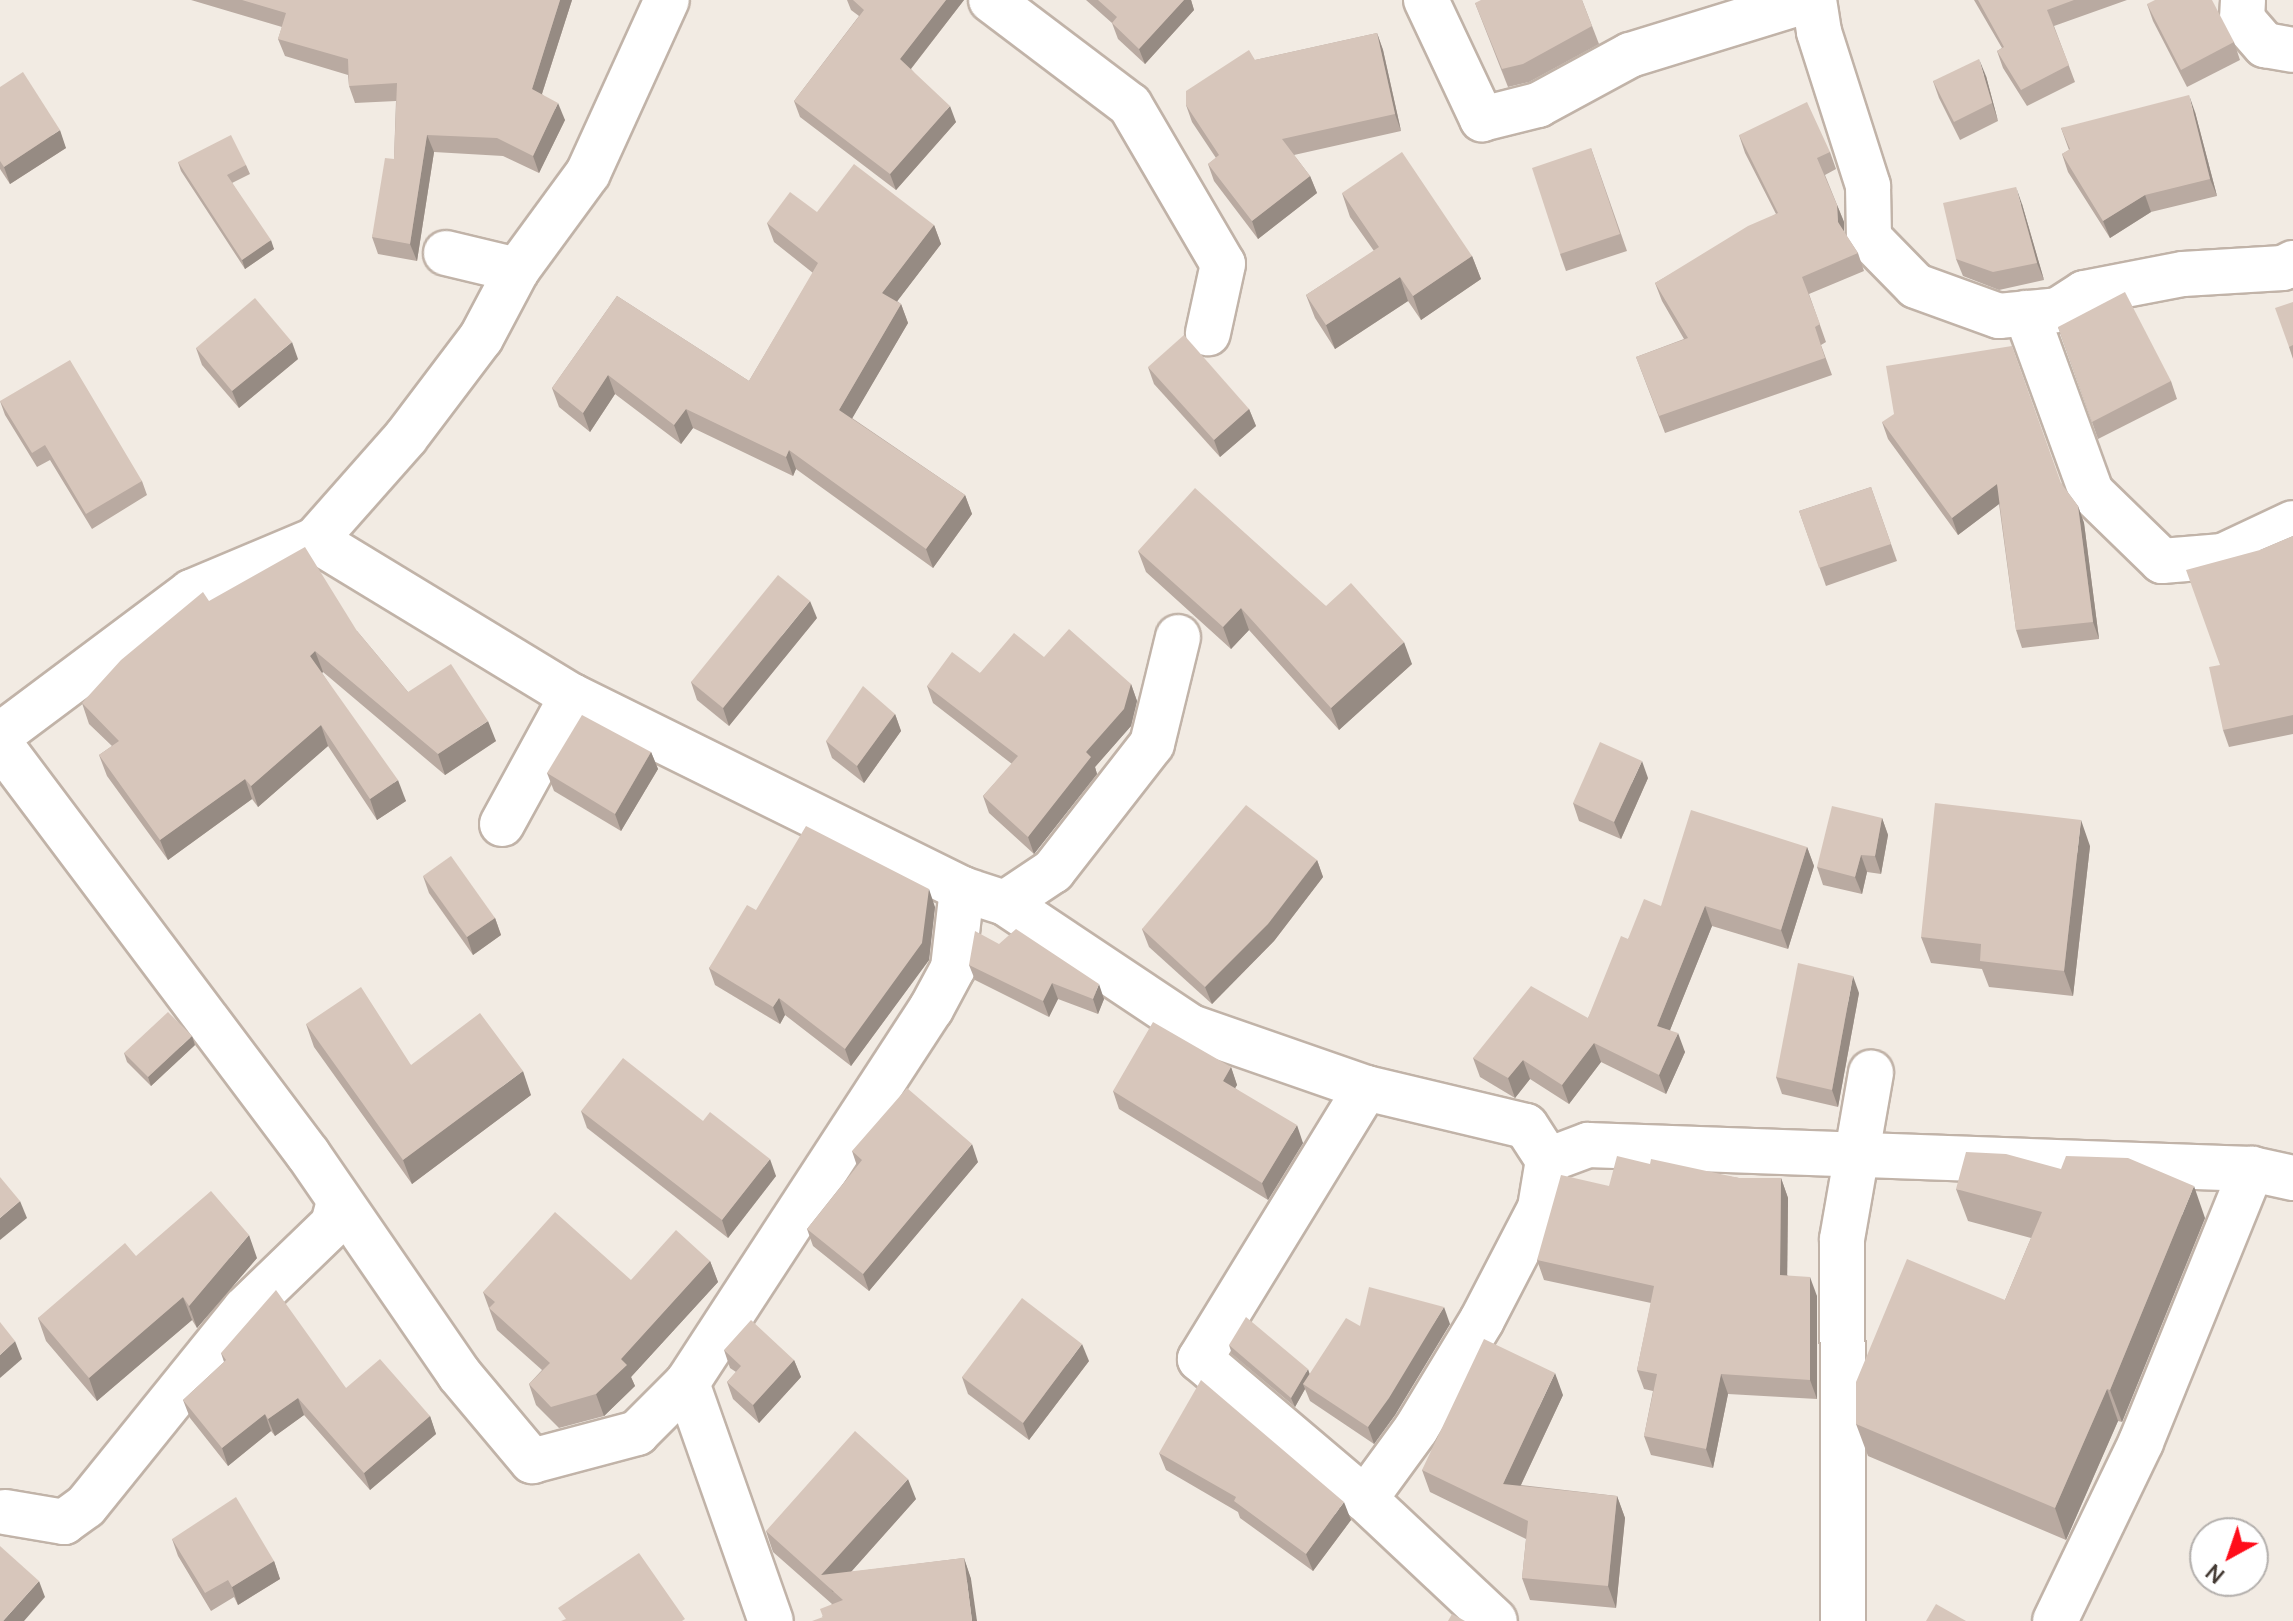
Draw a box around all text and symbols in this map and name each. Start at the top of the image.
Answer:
north arrow [2189,1517,2269,1597]
text: N [2199,1557,2231,1590]

